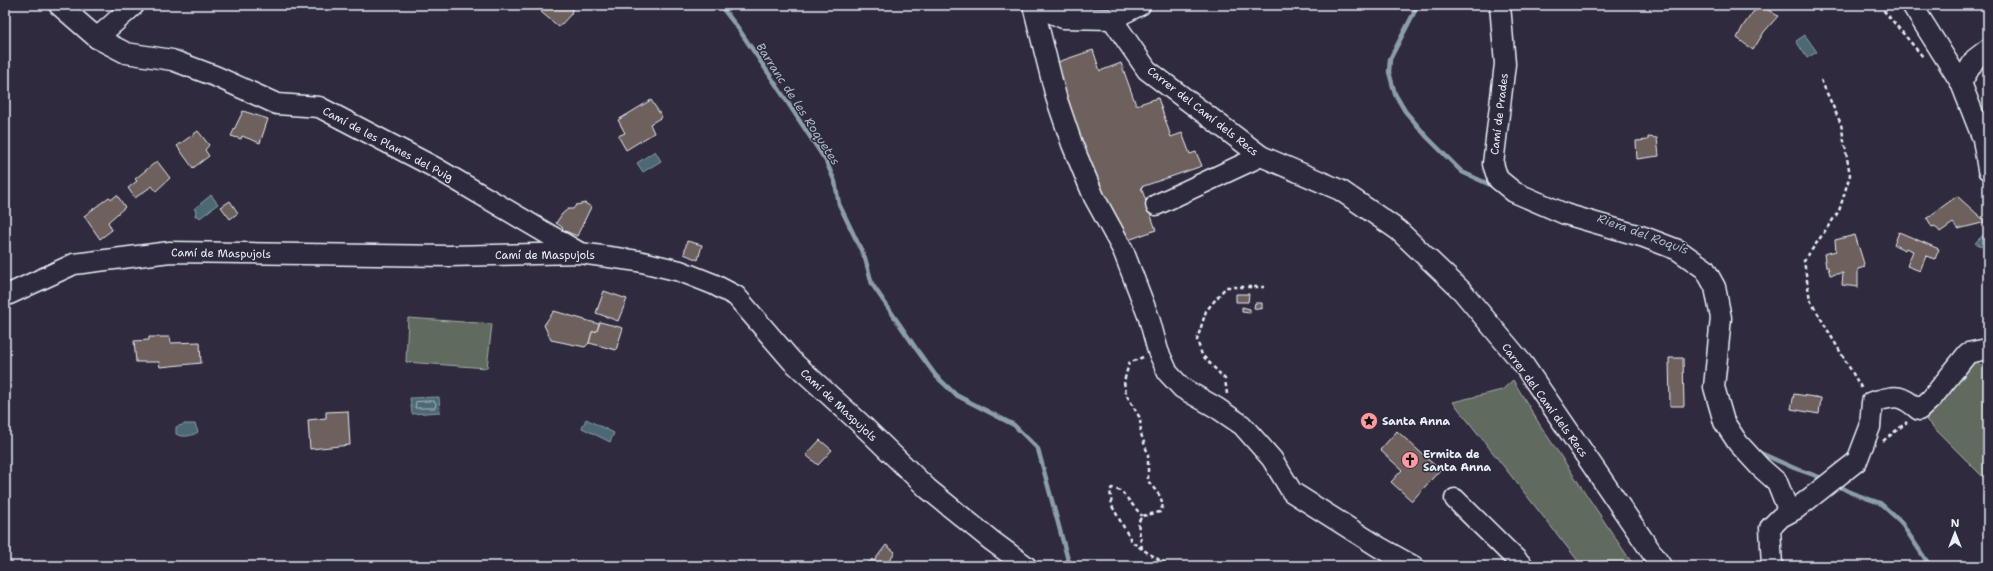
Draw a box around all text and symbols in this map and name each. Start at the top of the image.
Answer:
water label: Barranc de les Roquetes [752,40,844,168]
street label: Carrer del Camí dels Recs [1144,63,1261,160]
street label: Camí de Prades [1487,72,1512,156]
street label: Camí de les Planes del Puig [320,104,456,185]
water label: Riera del Roquís [1595,210,1691,258]
street label: Camí de Maspujols [171,245,271,262]
street label: Camí de Maspujols [495,248,595,263]
street label: Carrer del Camí dels Recs [1498,340,1591,460]
street label: Camí de Maspujols [797,366,880,445]
place icon: Santa Anna [1359,411,1379,431]
place label: Santa Anna [1382,414,1451,429]
place label: Ermita de Santa Anna [1423,447,1492,475]
church icon: Ermita de Santa Anna [1400,450,1420,470]
north arrow [1935,513,1975,553]
text: N [1951,516,1960,531]

